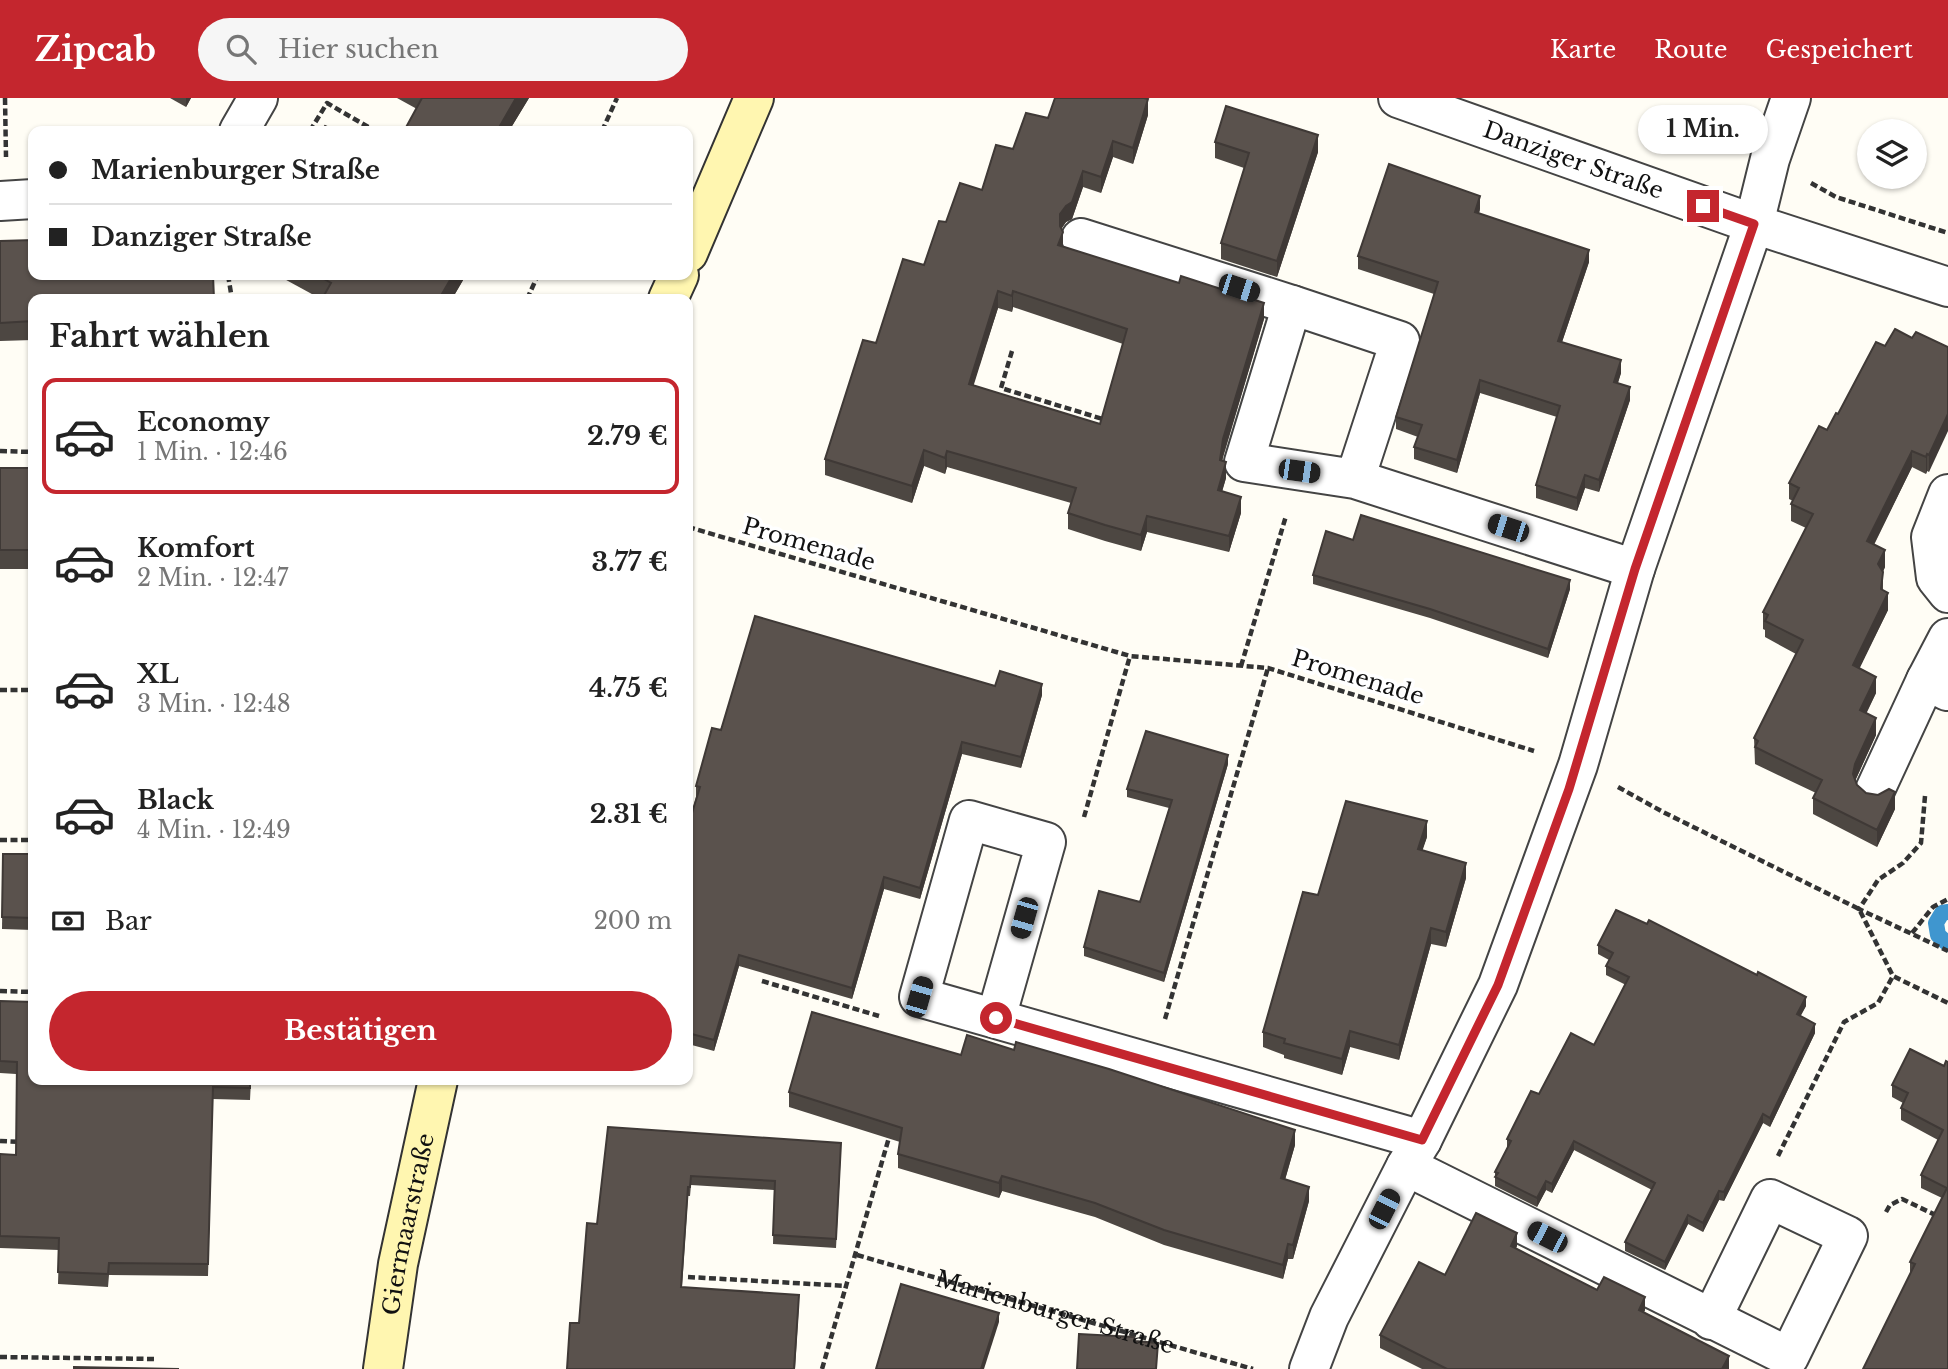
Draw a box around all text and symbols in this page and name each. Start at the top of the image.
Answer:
search box [198,18,688,81]
text: Zipcab [35,29,156,70]
icon: search [222,30,260,68]
text: Hier suchen [278,33,439,65]
text: Karte [1550,35,1616,64]
text: Route [1654,35,1728,64]
text: Gespeichert [1766,35,1913,64]
callout: 1 Min. [1638,105,1768,154]
street label: Danziger Straße [1479,115,1667,205]
text: 1 Min. [1666,115,1740,143]
map controls [1857,119,1927,189]
button: layers [1857,119,1927,189]
text: Marienburger Straße [91,154,380,186]
route end [1687,190,1719,222]
text: Danziger Straße [91,221,312,253]
car [1216,272,1263,304]
text: Fahrt wählen [49,316,270,356]
icon: car [53,405,116,468]
text: Economy [137,406,270,438]
text: 2.79 € [587,420,668,452]
text: 1 Min. · 12:46 [137,438,288,466]
car [1277,458,1322,484]
street label: Promenade [739,512,879,576]
car [1485,512,1532,544]
icon: car [53,531,116,594]
text: Komfort [137,532,255,564]
text: 3.77 € [591,546,668,578]
text: 2 Min. · 12:47 [137,564,288,592]
street label: Promenade [1289,644,1427,710]
icon: car [53,657,116,720]
text: XL [137,658,179,690]
text: 4.75 € [589,672,668,704]
text: 3 Min. · 12:48 [137,690,291,718]
icon: car [53,783,116,846]
text: Black [137,784,214,816]
text: 2.31 € [590,798,668,830]
text: 4 Min. · 12:49 [137,816,291,844]
car [1009,895,1040,941]
icon: cash [49,902,87,940]
text: Bar [105,905,152,937]
text: 200 m [594,907,672,935]
car [904,974,935,1020]
button: Bestätigen [49,991,672,1071]
route start [980,1002,1012,1034]
street label: Giermaarstraße [377,1131,440,1317]
car [1366,1186,1403,1232]
car [1524,1218,1571,1256]
street label: Marienburger Straße [932,1264,1178,1360]

